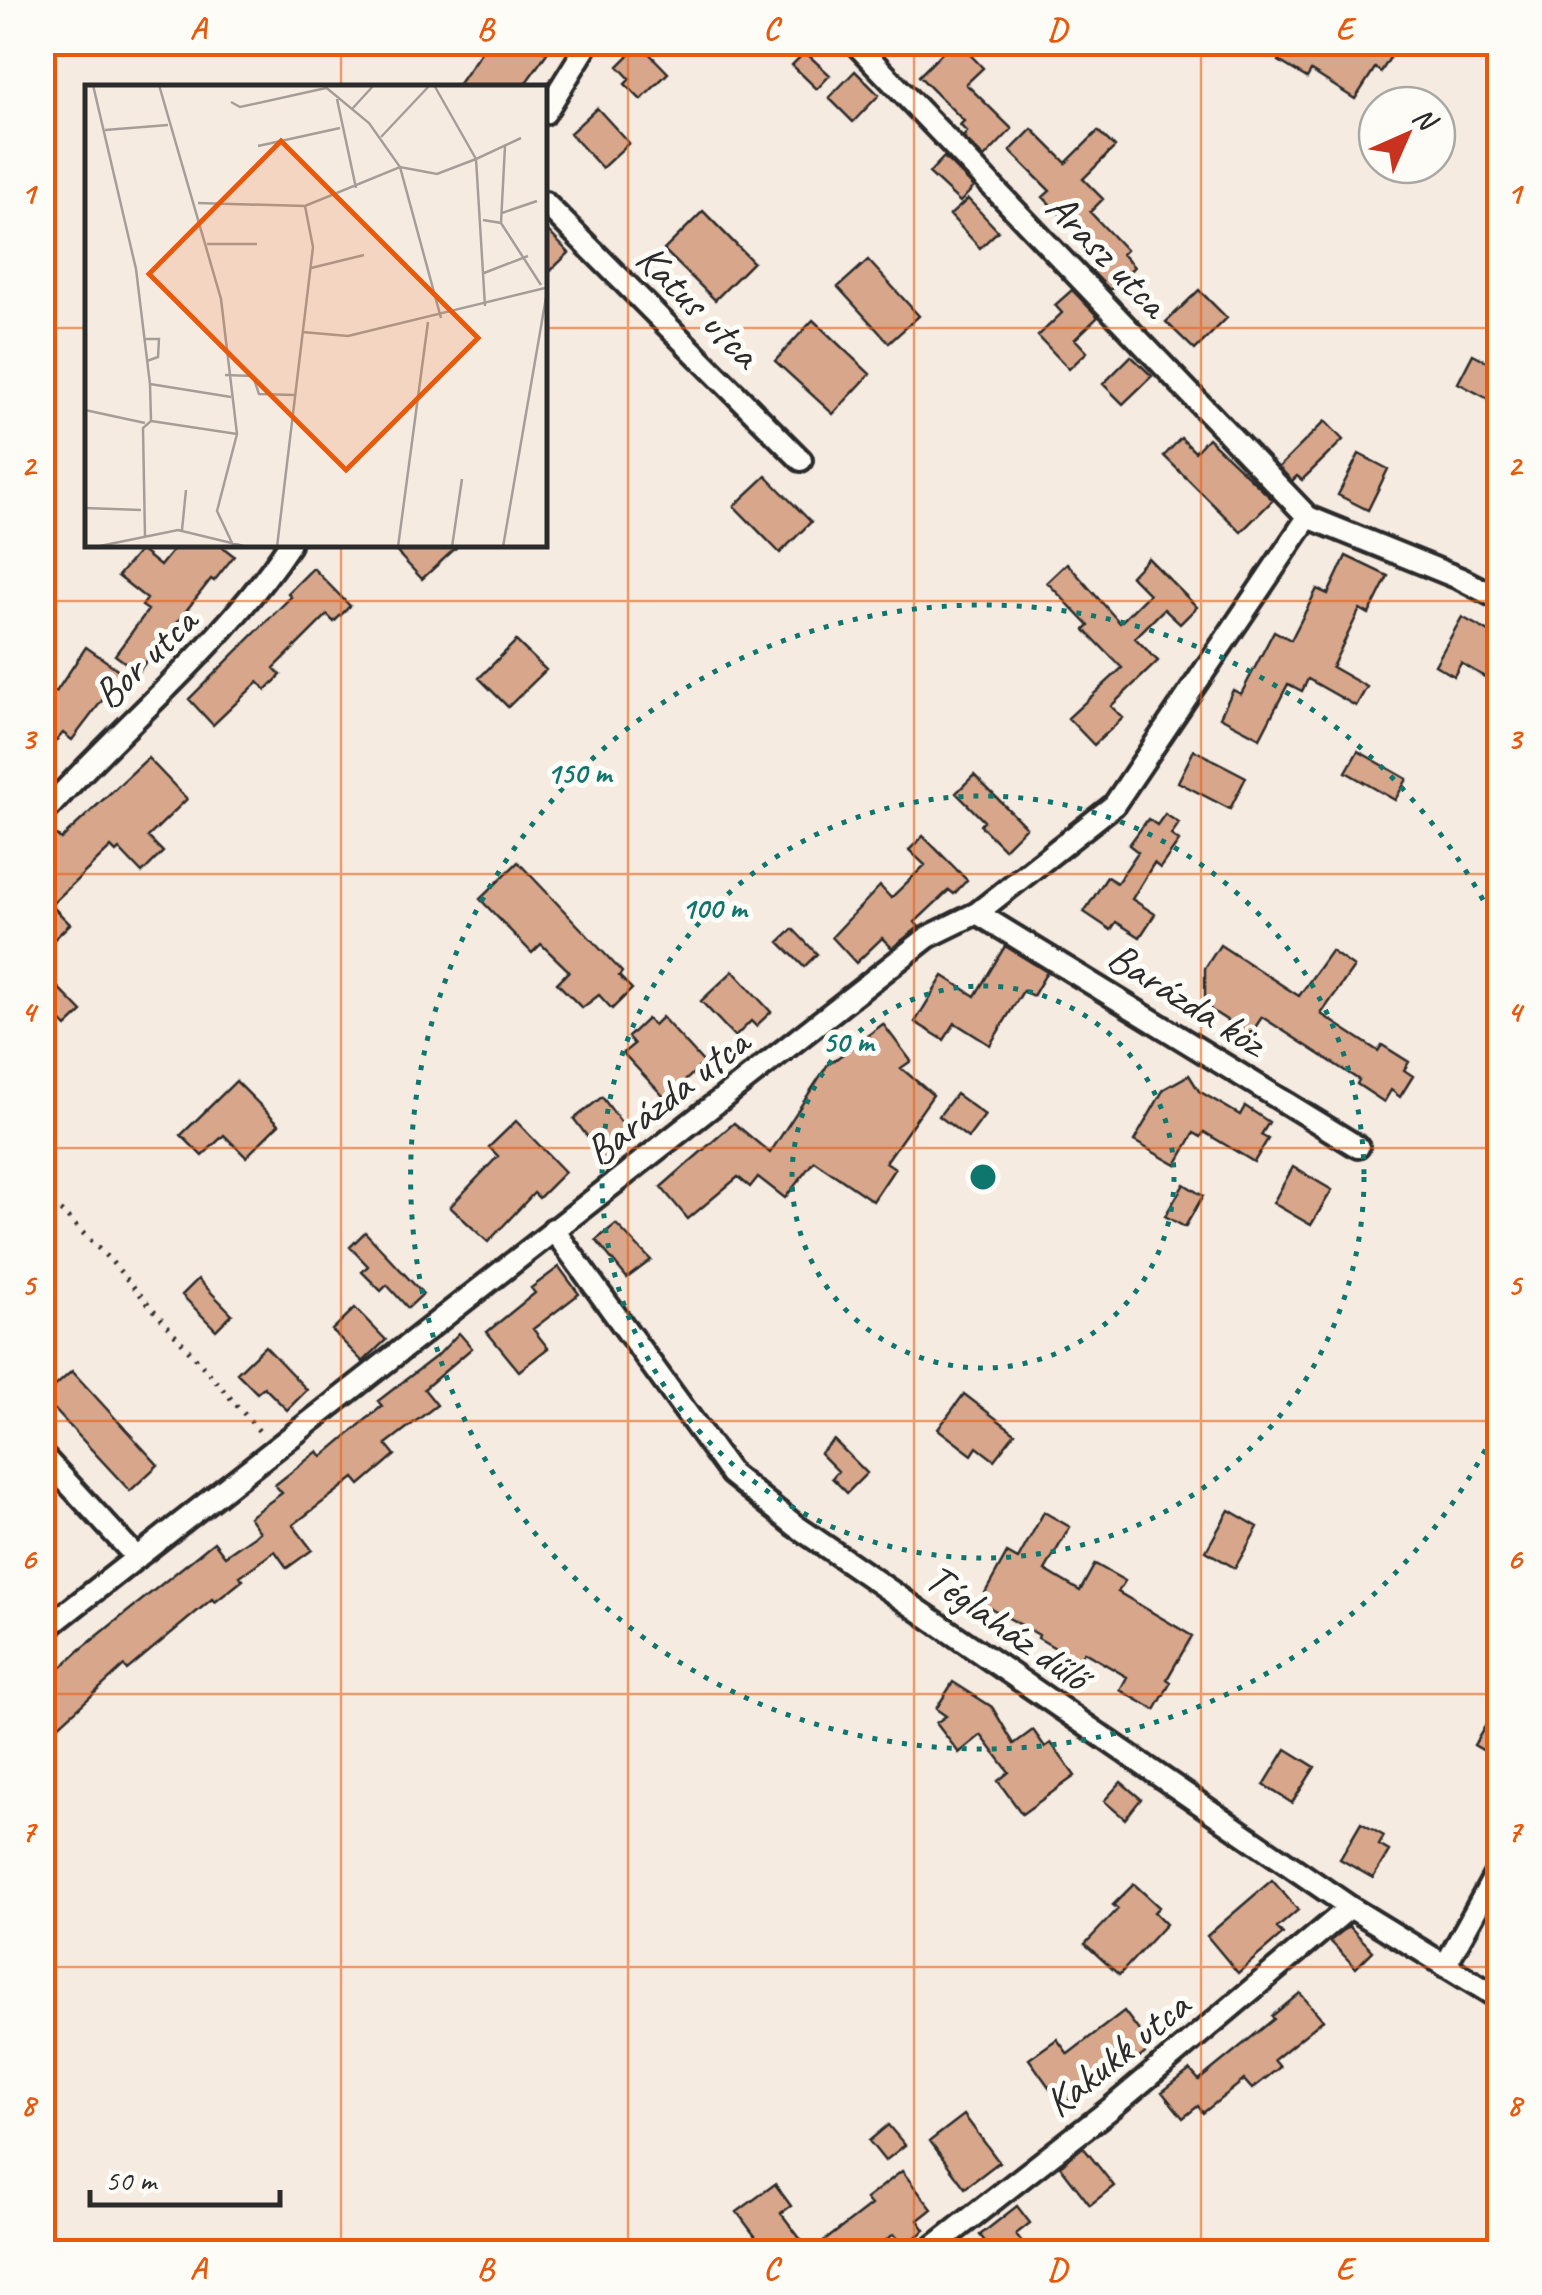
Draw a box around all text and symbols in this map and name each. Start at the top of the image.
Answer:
text: A [190,8,209,49]
text: B [477,8,496,49]
text: C [763,8,783,49]
text: D [1048,8,1070,49]
text: E [1335,8,1357,49]
inset map [85,85,548,548]
north arrow [1357,85,1457,185]
text: N [1406,99,1446,139]
text: 1 [21,172,39,213]
text: 1 [1507,172,1525,213]
street label: Arasz utca [1035,182,1182,331]
street label: Katus utca [625,233,773,381]
text: 2 [21,445,38,486]
text: 2 [1507,445,1524,486]
street label: Bor utca [82,593,211,720]
text: 3 [21,718,38,759]
text: 3 [1507,718,1524,759]
text: 150 m [547,754,614,792]
text: 100 m [682,889,749,927]
street label: Barázda köz [1098,930,1279,1071]
text: 4 [21,991,39,1032]
text: 4 [1507,991,1525,1032]
street label: Barázda utca [574,1014,762,1178]
text: 50 m [823,1023,876,1061]
centre of rings [965,1159,1001,1195]
text: 5 [21,1264,38,1305]
text: 5 [1507,1264,1524,1305]
text: 6 [20,1538,37,1579]
text: 6 [1506,1538,1523,1579]
street label: Téglaház dűlő [915,1552,1104,1706]
text: 7 [21,1811,39,1852]
text: 7 [1507,1811,1525,1852]
street label: Kakukk utca [1033,1978,1202,2129]
text: 8 [21,2084,39,2125]
text: 8 [1507,2084,1525,2125]
scale bar [90,2145,280,2207]
text: 50 m [105,2161,158,2199]
text: A [190,2248,209,2289]
text: B [477,2248,496,2289]
text: C [763,2248,783,2289]
text: D [1048,2248,1070,2289]
text: E [1335,2248,1357,2289]

